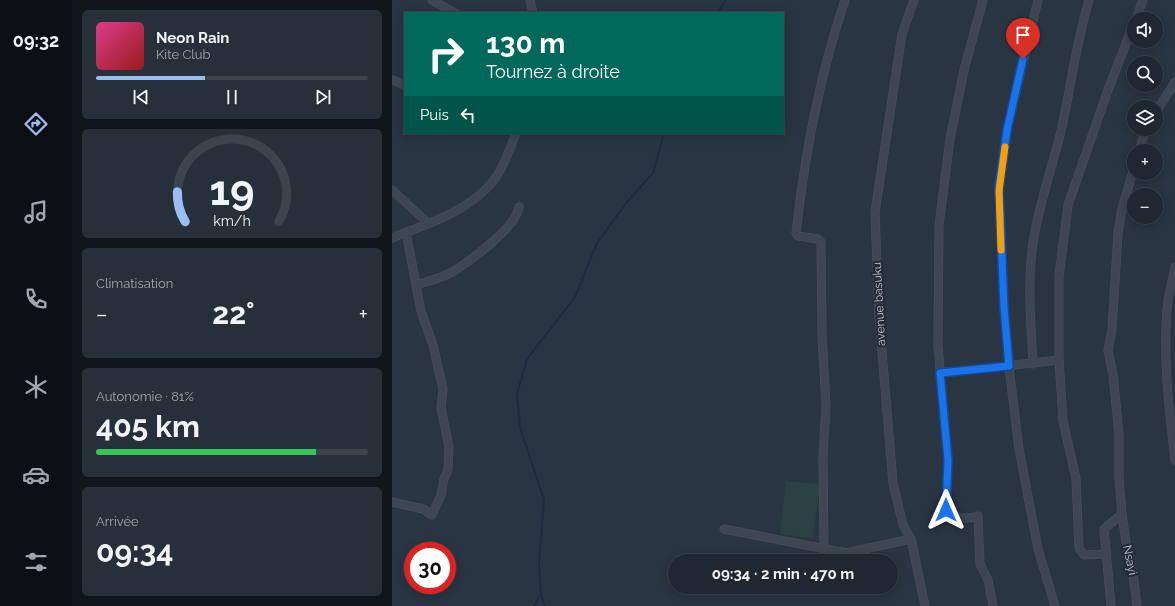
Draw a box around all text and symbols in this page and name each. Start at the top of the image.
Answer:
map controls [1127,12,1163,224]
button: sound [1127,12,1163,48]
pin [1006,18,1040,59]
icon: arrive [1012,24,1034,46]
text: 130 m [486,27,565,60]
icon: right [420,28,472,80]
text: Neon Rain [156,29,229,47]
text: 09:32 [13,30,59,51]
text: Kite Club [156,47,211,62]
button: search [1127,56,1163,92]
text: Tournez à droite [486,61,620,82]
icon: previous [130,86,152,108]
icon: pause [221,86,243,108]
icon: next [312,86,334,108]
button: layers [1127,100,1163,136]
icon: left [457,104,479,126]
text: Puis [420,106,449,124]
icon: directions [22,110,50,138]
button: + [1127,144,1163,180]
text: 19 [209,166,255,215]
button: − [1127,188,1163,224]
icon: music [22,198,50,226]
text: km/h [213,212,251,228]
street label: avenue basuku [870,262,888,346]
text: Climatisation [96,276,173,291]
icon: phone [22,285,50,313]
text: 22° [212,296,254,331]
text: − [96,301,108,327]
text: + [359,301,368,327]
icon: climate [22,373,50,401]
text: Autonomie · 81% [96,389,194,404]
text: 405 km [96,409,200,444]
icon: car [22,461,50,489]
position arrow [925,489,967,531]
text: Arrivée [96,514,139,529]
text: 09:34 [96,534,173,569]
speed limit sign: 30 [404,542,456,594]
street label: Nsayi [1120,544,1140,576]
icon: filters [22,548,50,576]
text: 09:34 · 2 min · 470 m [712,565,854,583]

